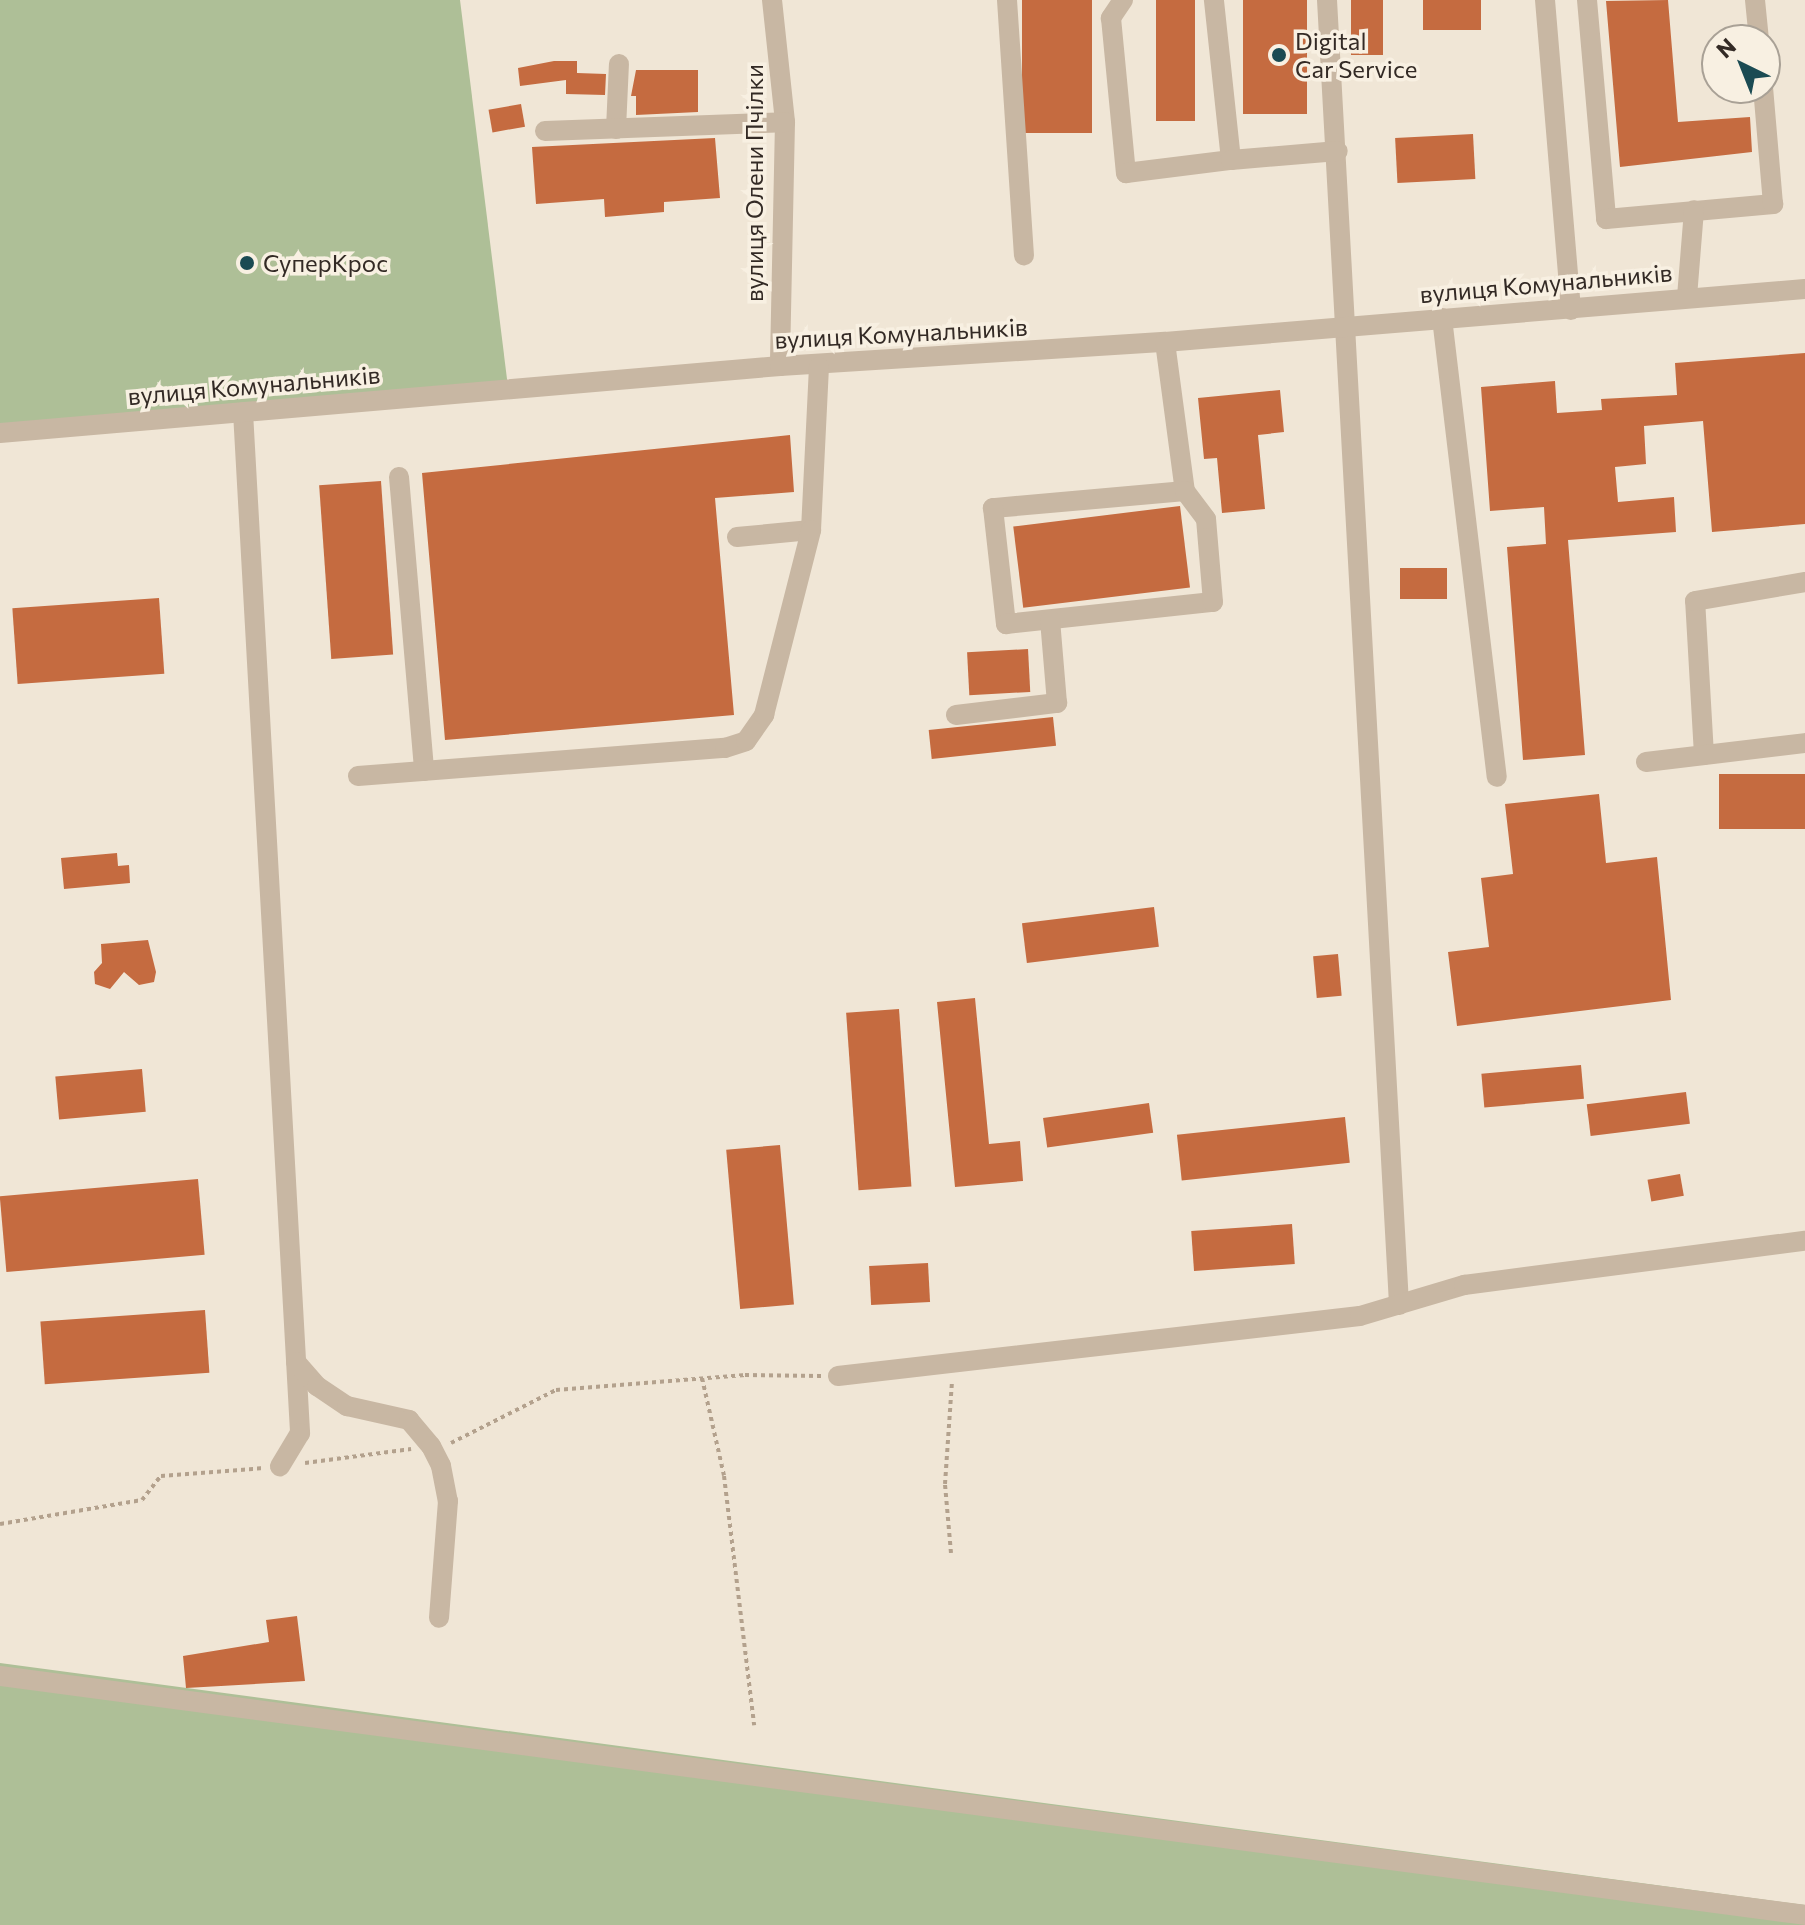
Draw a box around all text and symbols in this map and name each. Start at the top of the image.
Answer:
north arrow [1701,24,1781,104]
place label: Digital Car Service [1295,27,1418,83]
text: N [1710,32,1741,63]
marker: Digital Car Service [1270,46,1288,64]
street label: вулиця Олени Пчілки [740,64,768,302]
place label: СуперКрос [263,249,388,277]
marker: СуперКрос [238,254,256,272]
street label: вулиця Комунальників [1419,258,1673,308]
street label: вулиця Комунальників [774,312,1028,354]
street label: вулиця Комунальників [127,360,381,410]

